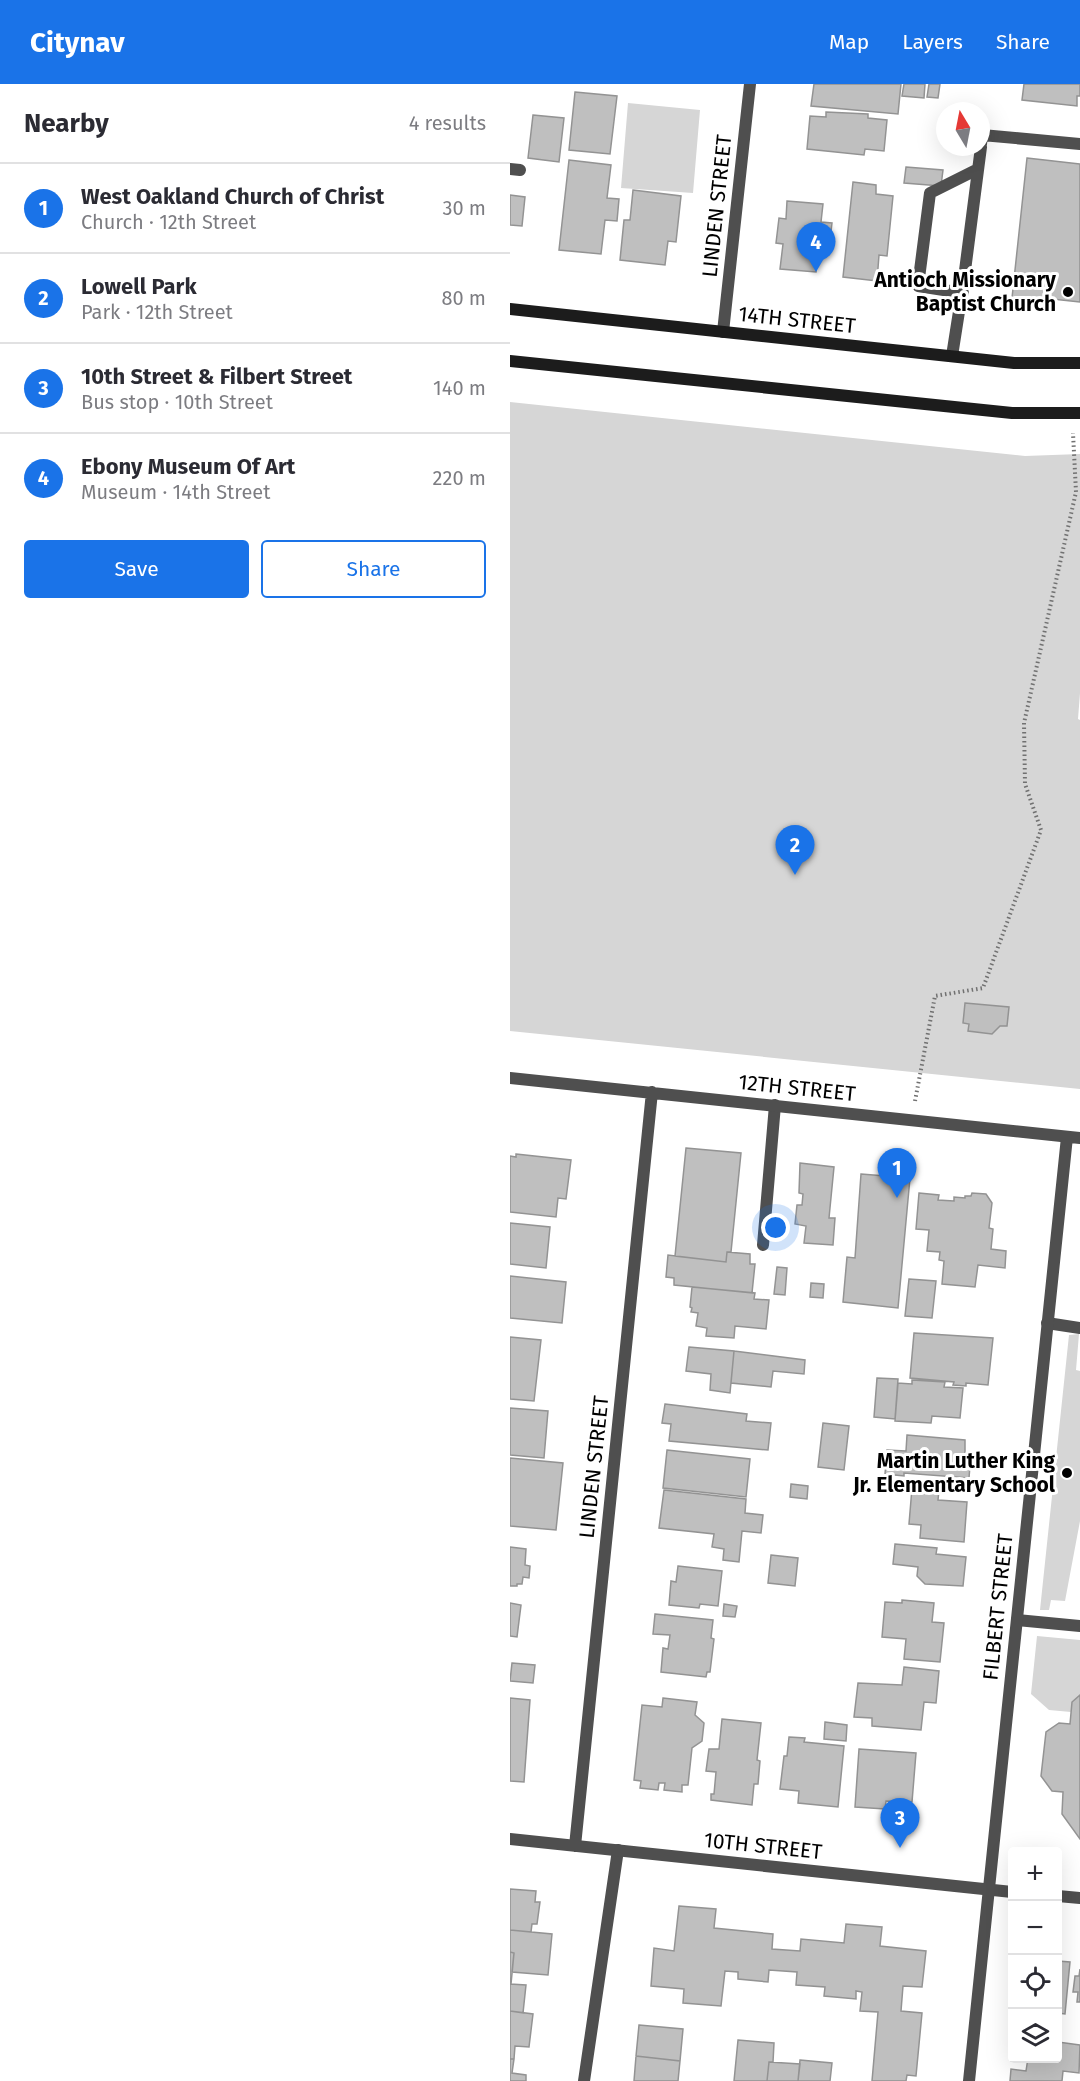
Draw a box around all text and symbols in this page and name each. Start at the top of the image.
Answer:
text: Citynav [30,26,125,59]
text: Map [829,29,869,55]
text: Layers [902,29,963,55]
text: Share [996,29,1050,55]
north arrow [936,102,990,156]
text: Nearby [24,108,109,139]
text: 4 results [409,111,486,135]
street label: LINDEN STREET [697,133,737,279]
text: West Oakland Church of Christ [81,183,384,210]
text: 1 [39,196,48,220]
text: 30 m [442,196,486,220]
text: Church · 12th Street [81,210,256,234]
pin: 4 [796,222,836,272]
place label: Antioch Missionary Baptist Church [873,267,1056,317]
text: Lowell Park [81,273,197,300]
marker: Antioch Missionary Baptist Church [1061,285,1075,299]
text: 2 [38,286,49,310]
text: 80 m [441,286,486,310]
text: Park · 12th Street [81,300,233,324]
street label: 14TH STREET [737,301,857,339]
text: 10th Street & Filbert Street [81,363,352,390]
text: 3 [38,376,49,400]
text: 140 m [433,376,486,400]
text: Bus stop · 10th Street [81,390,273,414]
text: Ebony Museum Of Art [81,453,295,480]
text: 4 [38,466,49,490]
text: 220 m [433,466,486,490]
text: Museum · 14th Street [81,480,270,504]
button: Save [24,540,249,598]
button: Share [261,540,486,598]
pin: 2 [776,826,814,875]
street label: 12TH STREET [737,1069,857,1107]
pin: 1 [878,1148,916,1198]
your location [761,1213,790,1242]
street label: LINDEN STREET [574,1394,614,1540]
place label: Martin Luther King Jr. Elementary School [852,1448,1056,1498]
marker: Martin Luther King Jr. Elementary School [1060,1466,1074,1480]
street label: FILBERT STREET [977,1532,1019,1682]
pin: 3 [880,1798,920,1848]
street label: 10TH STREET [703,1827,824,1865]
map controls [1008,1847,1062,2063]
button: + [1008,1847,1062,1901]
button: − [1008,1901,1062,1955]
button: locate [1008,1955,1062,2009]
button: layers [1008,2009,1062,2063]

